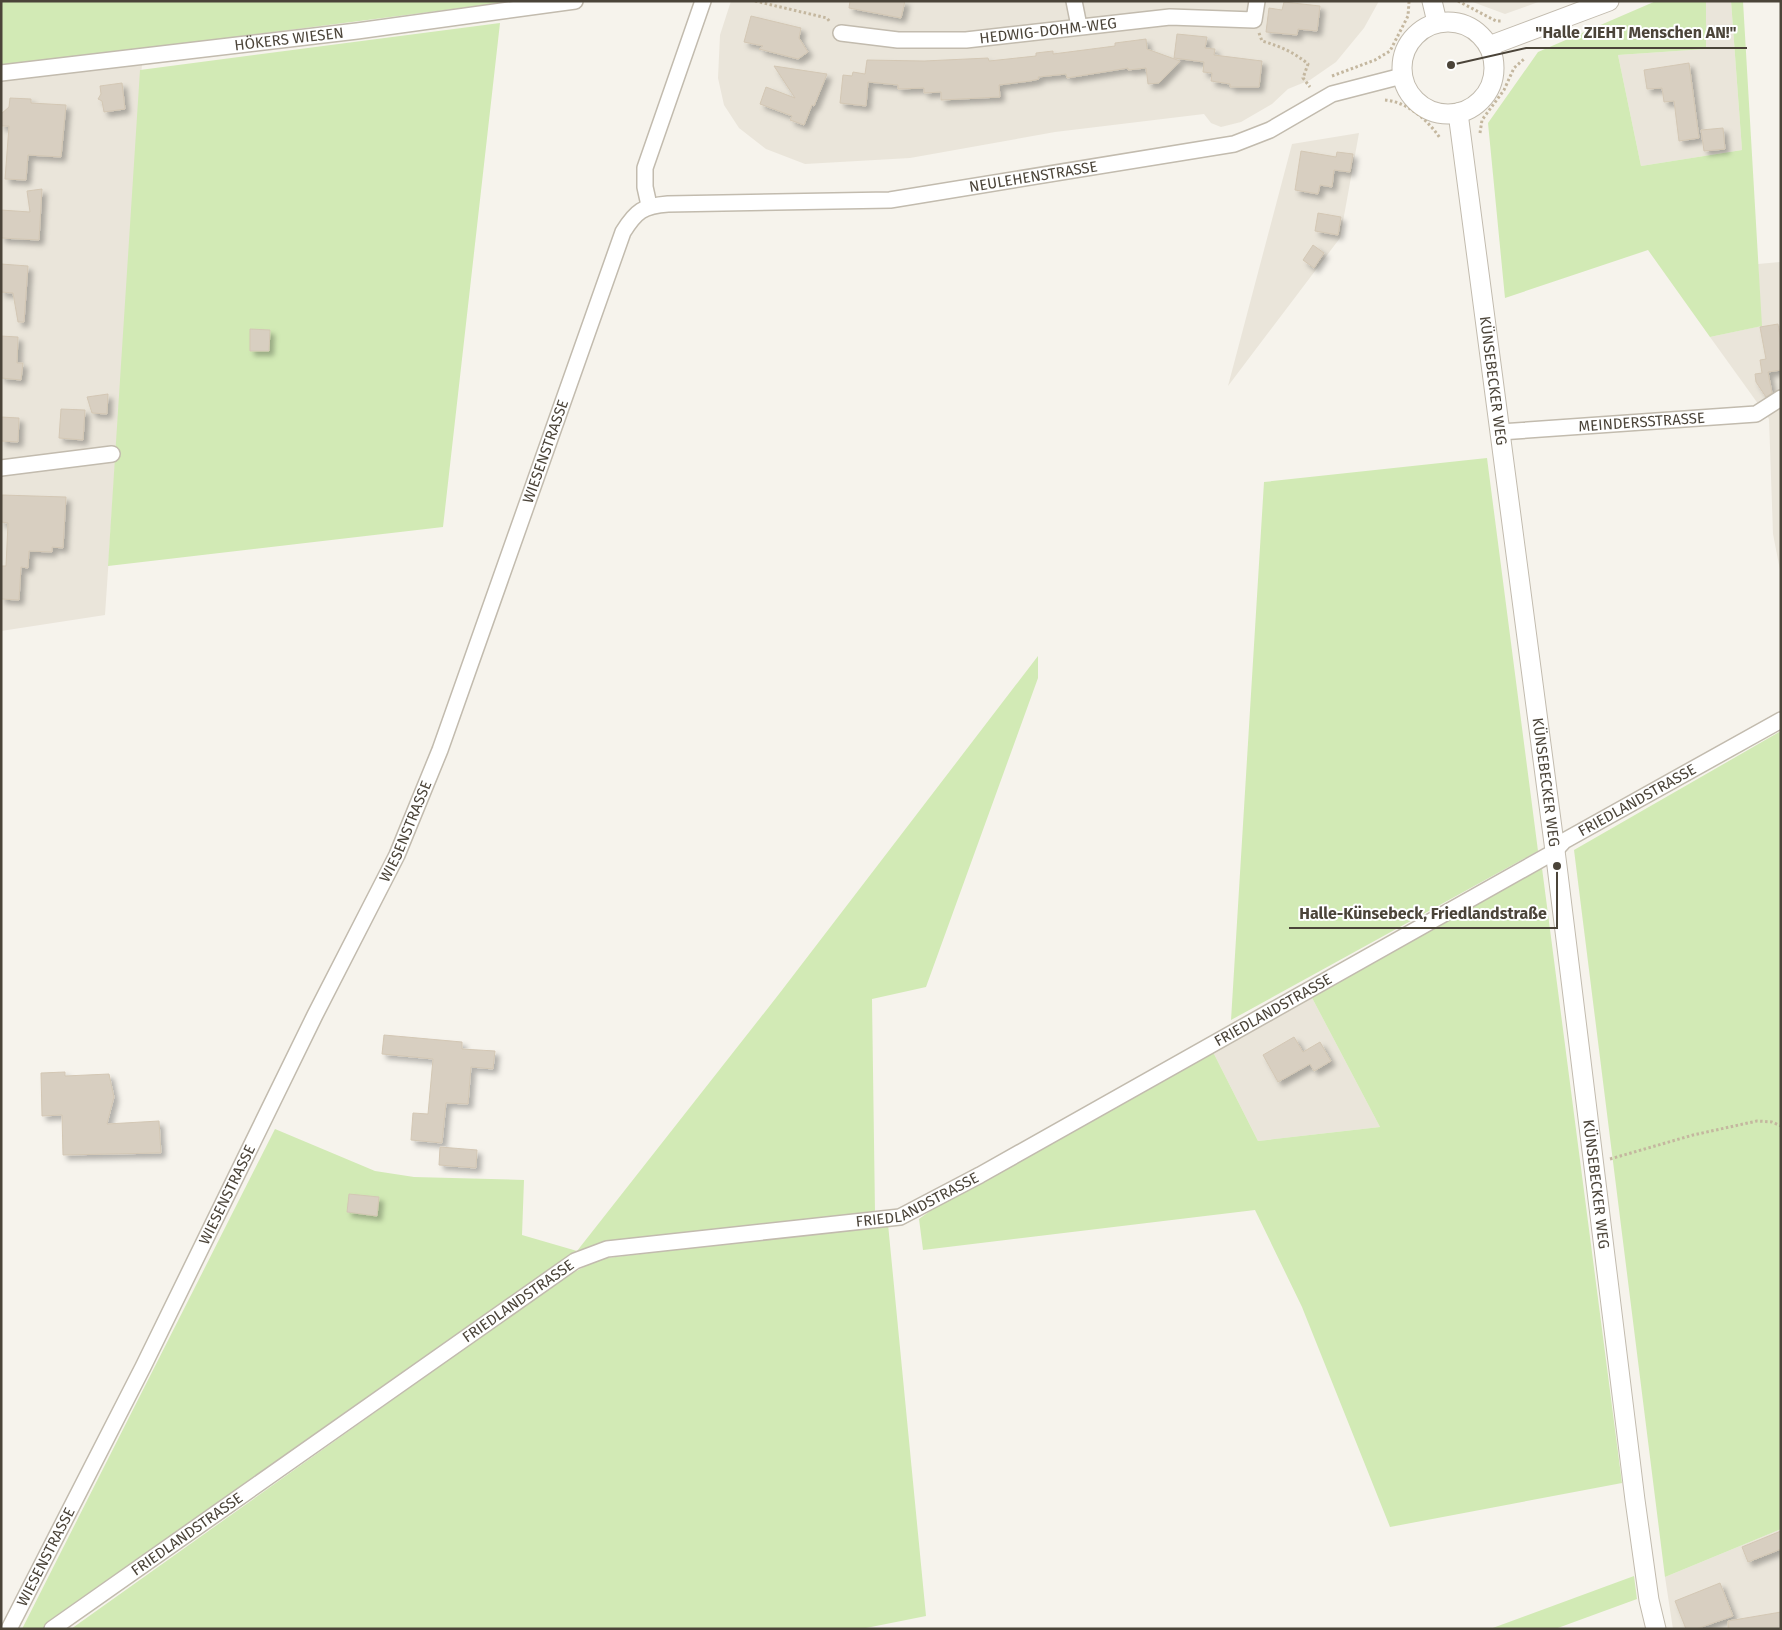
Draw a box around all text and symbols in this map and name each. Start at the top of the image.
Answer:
street label: HEDWIG-DOHM-WEG [979,14,1118,47]
callout: "Halle ZIEHT Menschen AN!" [1526,17,1747,48]
text: "Halle ZIEHT Menschen AN!" [1535,23,1737,42]
street label: HÖKERS WIESEN [233,24,345,54]
street label: NEULEHENSTRASSE [968,157,1099,196]
street label: KÜNSEBECKER WEG [1476,315,1511,446]
street label: WIESENSTRASSE [519,397,572,506]
street label: MEINDERSSTRASSE [1578,409,1705,435]
street label: KÜNSEBECKER WEG [1529,717,1563,848]
street label: FRIEDLANDSTRASSE [1575,760,1699,840]
street label: WIESENSTRASSE [376,778,435,885]
callout: Halle-Künsebeck, Friedlandstraße [1289,897,1557,928]
text: Halle-Künsebeck, Friedlandstraße [1299,904,1547,923]
street label: FRIEDLANDSTRASSE [1211,970,1335,1050]
street label: KÜNSEBECKER WEG [1579,1118,1613,1250]
street label: WIESENSTRASSE [195,1142,259,1248]
street label: FRIEDLANDSTRASSE [855,1168,982,1231]
street label: FRIEDLANDSTRASSE [459,1256,577,1346]
street label: FRIEDLANDSTRASSE [128,1489,246,1579]
street label: WIESENSTRASSE [13,1504,79,1609]

